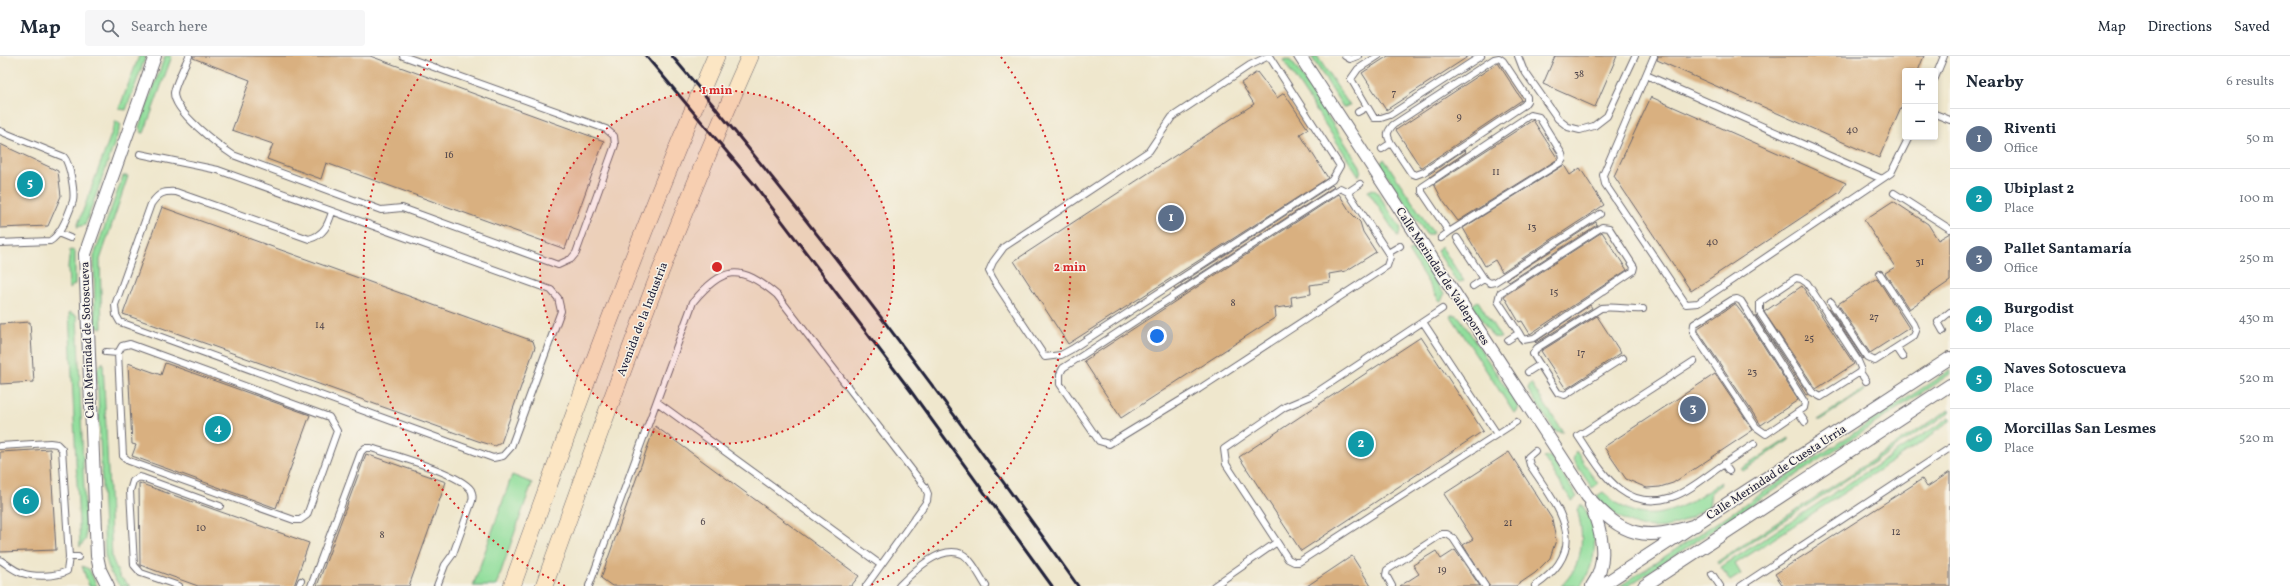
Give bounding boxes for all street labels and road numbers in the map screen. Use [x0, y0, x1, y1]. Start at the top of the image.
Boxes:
street label: Calle Merindad de Valdeporres [1392, 205, 1493, 349]
street label: Avenida de la Industria [614, 260, 672, 379]
street label: Calle Merindad de Sotoscueva [77, 261, 99, 419]
street label: Calle Merindad de Cuesta Urria [1703, 421, 1850, 524]

